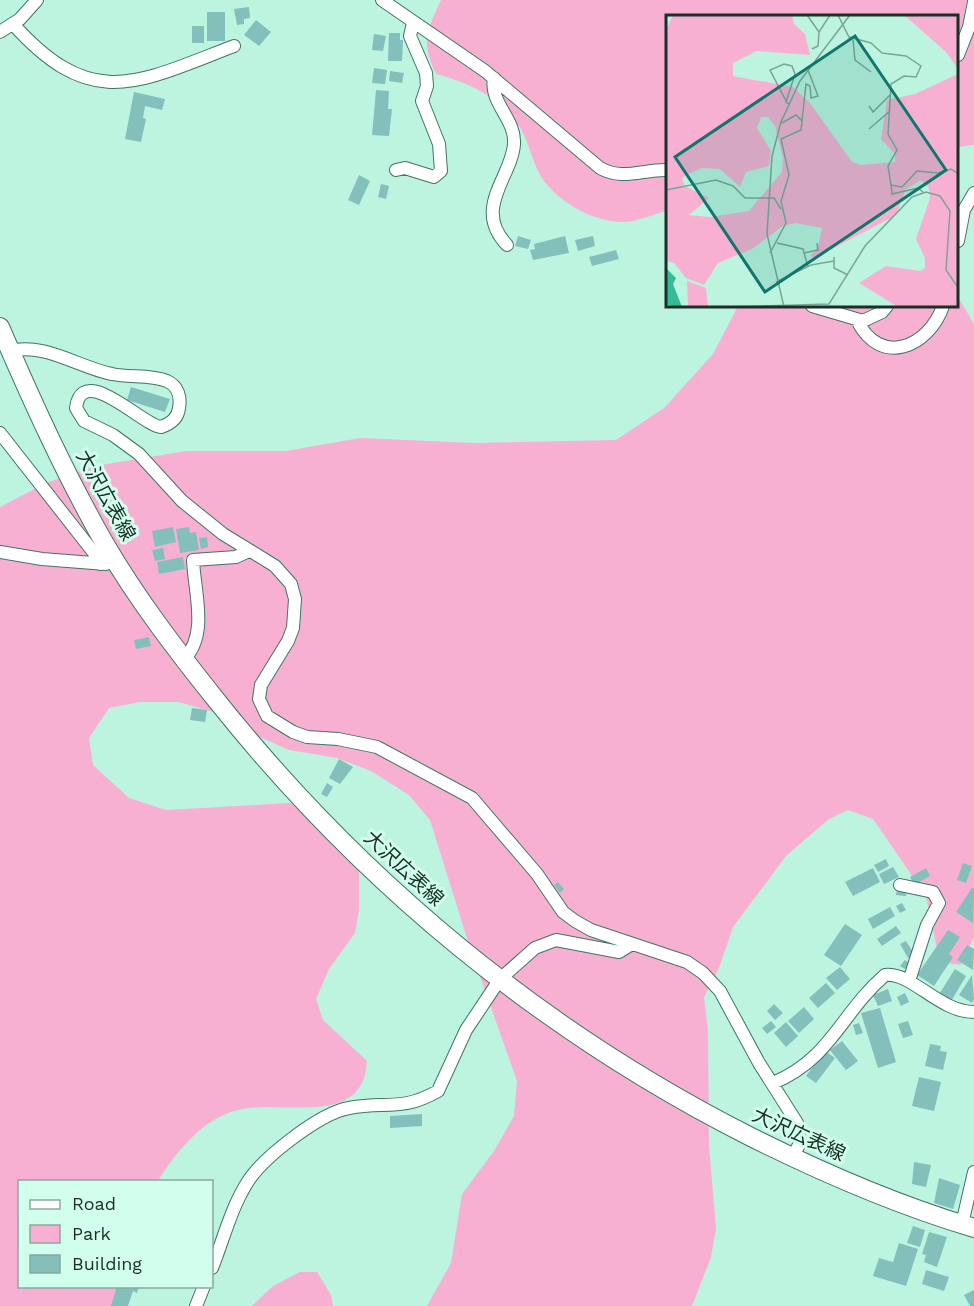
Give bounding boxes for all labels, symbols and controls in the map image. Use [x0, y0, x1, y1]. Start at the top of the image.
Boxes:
inset map [666, 15, 959, 308]
street label: 大沢広表線 [71, 445, 141, 545]
street label: 大沢広表線 [359, 825, 449, 911]
street label: 大沢広表線 [749, 1102, 849, 1166]
legend [18, 1180, 213, 1288]
text: Road [72, 1193, 116, 1214]
text: Park [72, 1223, 111, 1244]
text: Building [72, 1253, 142, 1274]

